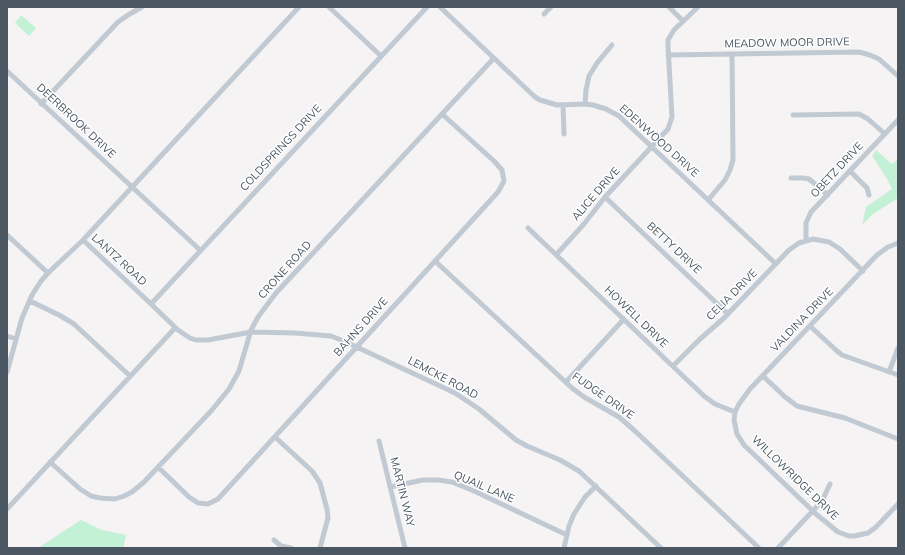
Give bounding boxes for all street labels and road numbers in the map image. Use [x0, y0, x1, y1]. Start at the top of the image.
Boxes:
street label: MEADOW MOOR DRIVE [724, 35, 850, 51]
street label: DEERBROOK DRIVE [34, 81, 118, 161]
street label: COLDSPRINGS DRIVE [238, 102, 324, 194]
street label: EDENWOOD DRIVE [617, 102, 701, 180]
street label: OBETZ DRIVE [808, 139, 866, 201]
street label: ALICE DRIVE [569, 165, 623, 223]
street label: BETTY DRIVE [644, 219, 704, 277]
street label: LANTZ ROAD [89, 231, 149, 289]
street label: CRONE ROAD [256, 238, 314, 302]
street label: CELIA DRIVE [704, 267, 760, 323]
street label: HOWELL DRIVE [602, 283, 670, 351]
street label: VALDINA DRIVE [768, 285, 836, 355]
street label: BAHNS DRIVE [331, 295, 391, 359]
street label: LEMCKE ROAD [405, 354, 481, 402]
street label: FUDGE DRIVE [569, 370, 637, 422]
street label: WILLOWRIDGE DRIVE [749, 433, 841, 523]
street label: MARTIN WAY [387, 456, 417, 528]
street label: QUAIL LANE [452, 468, 516, 506]

